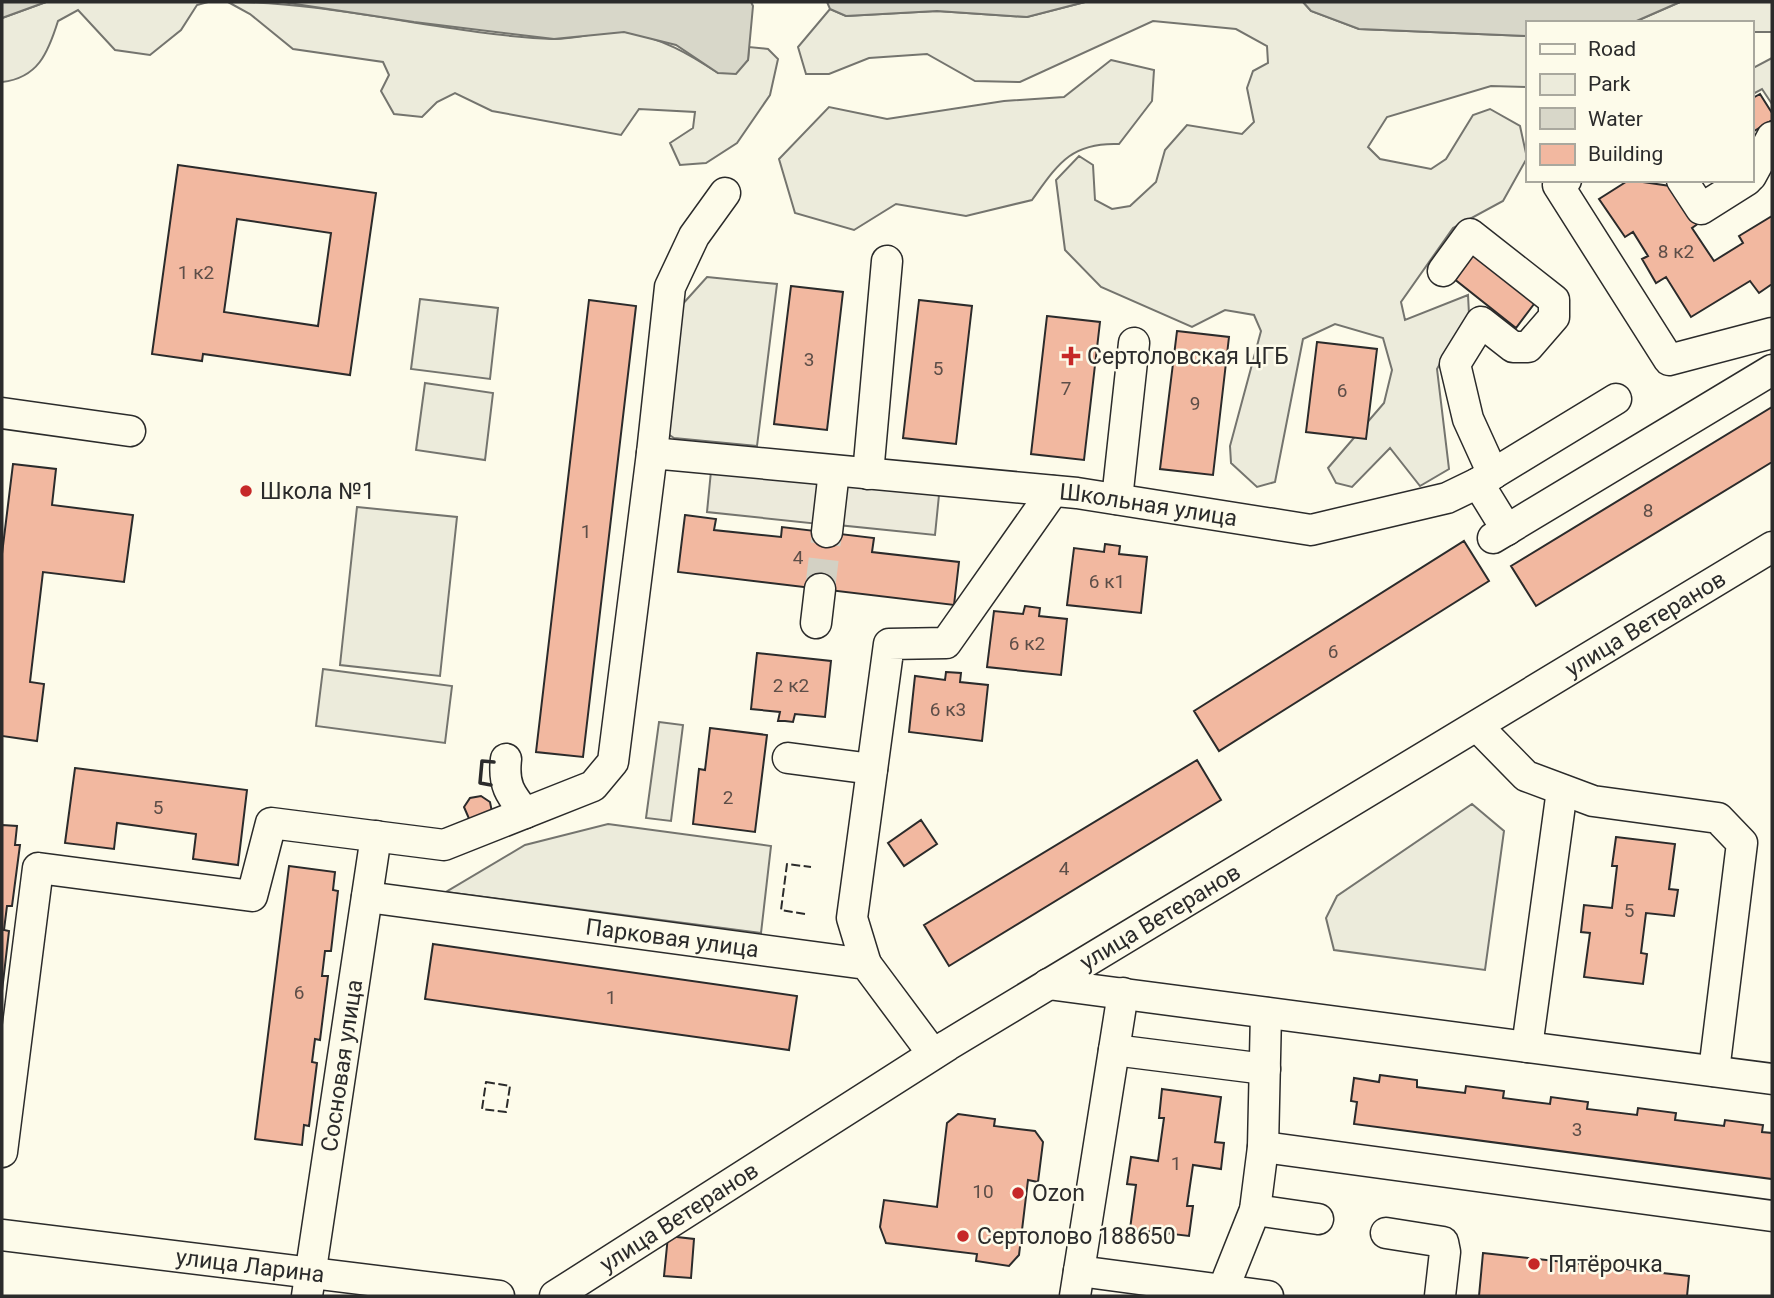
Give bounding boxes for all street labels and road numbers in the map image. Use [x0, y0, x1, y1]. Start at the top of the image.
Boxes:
street label: Школьная улица [1058, 478, 1239, 532]
street label: улица Ветеранов [1560, 565, 1730, 682]
street label: улица Ветеранов [1075, 858, 1245, 976]
street label: Парковая улица [584, 913, 760, 963]
street label: Сосновая улица [315, 978, 368, 1153]
street label: улица Ветеранов [595, 1156, 763, 1277]
street label: улица Ларина [174, 1243, 326, 1288]

